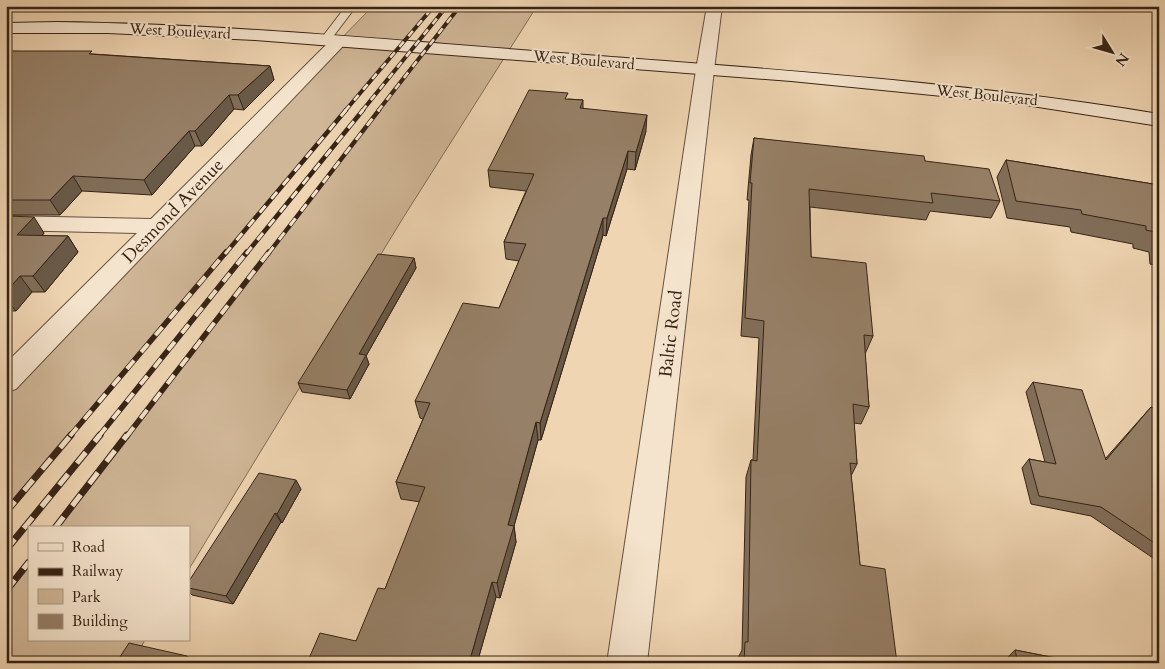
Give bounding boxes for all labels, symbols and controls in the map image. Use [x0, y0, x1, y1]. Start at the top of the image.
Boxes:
street label: West Boulevard [128, 18, 231, 44]
north arrow [1088, 28, 1138, 78]
street label: West Boulevard [531, 46, 636, 74]
text: N [1111, 49, 1133, 70]
street label: West Boulevard [934, 80, 1039, 110]
street label: Desmond Avenue [116, 153, 230, 269]
street label: Baltic Road [653, 288, 689, 379]
legend [28, 526, 190, 642]
text: Road [72, 537, 105, 557]
text: Railway [72, 561, 123, 581]
text: Park [72, 587, 101, 607]
text: Building [72, 611, 128, 631]

